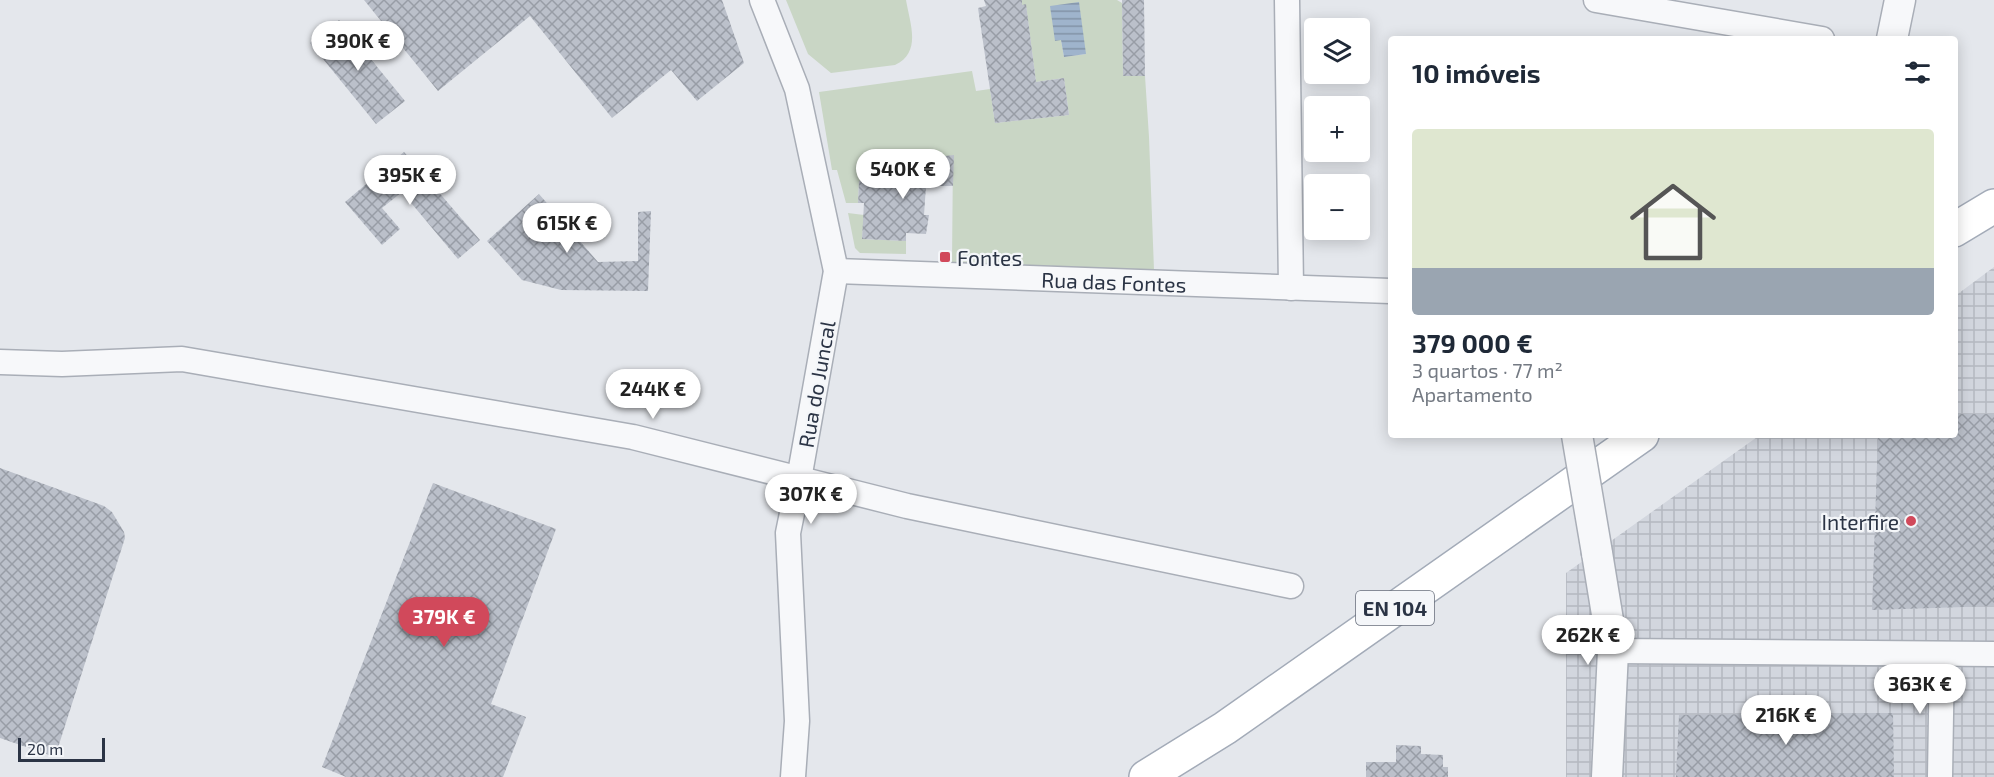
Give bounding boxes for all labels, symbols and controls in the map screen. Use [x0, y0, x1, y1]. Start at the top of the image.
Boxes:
map controls [1304, 18, 1370, 240]
button: layers [1304, 18, 1370, 84]
pin: 390K € [309, 21, 407, 72]
text: 390K € [325, 28, 391, 52]
icon: filters [1901, 56, 1934, 89]
text: 10 imóveis [1412, 57, 1541, 88]
button: + [1304, 96, 1370, 162]
pin: 540K € [854, 149, 952, 200]
pin: 395K € [361, 155, 459, 206]
text: 540K € [870, 156, 936, 180]
text: 395K € [378, 162, 442, 186]
icon: home [1619, 168, 1727, 276]
button: − [1304, 174, 1370, 240]
pin: 615K € [518, 203, 616, 254]
text: 615K € [536, 210, 598, 234]
place label: Fontes [957, 245, 1022, 270]
marker: Fontes [938, 250, 952, 264]
street label: Rua das Fontes [1041, 266, 1187, 296]
street label: Rua do Juncal [793, 318, 840, 450]
text: 379 000 € [1412, 327, 1533, 358]
text: 3 quartos · 77 m² [1412, 358, 1563, 382]
pin: 244K € [604, 369, 702, 420]
text: 244K € [620, 376, 686, 400]
text: Apartamento [1412, 382, 1533, 406]
pin: 307K € [762, 474, 860, 525]
text: 307K € [779, 481, 843, 505]
place label: Interfire [1821, 509, 1899, 534]
marker: Interfire [1904, 514, 1918, 528]
road number: EN 104 [1356, 591, 1434, 625]
pin: 379K € [395, 597, 493, 648]
text: 379K € [412, 604, 476, 628]
pin: 262K € [1539, 615, 1637, 666]
text: 262K € [1556, 622, 1620, 646]
pin: 363K € [1871, 664, 1969, 715]
text: 363K € [1888, 671, 1952, 695]
pin: 216K € [1737, 695, 1835, 746]
text: 216K € [1755, 702, 1817, 726]
scale bar [18, 735, 105, 762]
text: 20 m [27, 739, 63, 758]

